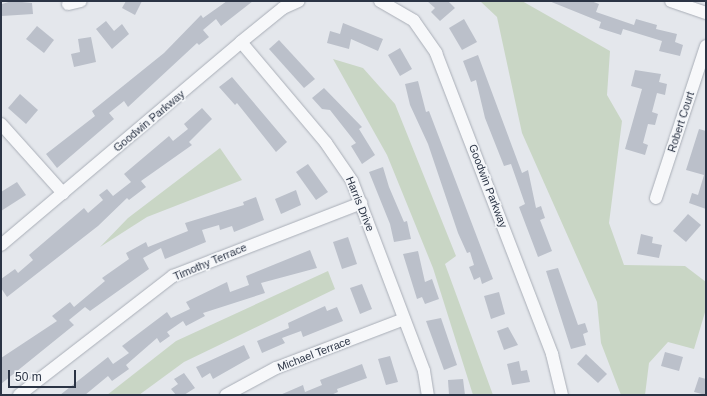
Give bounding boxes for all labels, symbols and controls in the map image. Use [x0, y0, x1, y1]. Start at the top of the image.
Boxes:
street label: Goodwin Parkway [111, 87, 187, 155]
street label: Robert Court [665, 90, 697, 154]
street label: Goodwin Parkway [466, 142, 510, 230]
street label: Harris Drive [343, 175, 377, 233]
street label: Timothy Terrace [171, 241, 249, 283]
street label: Michael Terrace [275, 334, 353, 374]
scale bar [10, 362, 78, 388]
text: 50 m [15, 370, 42, 384]

